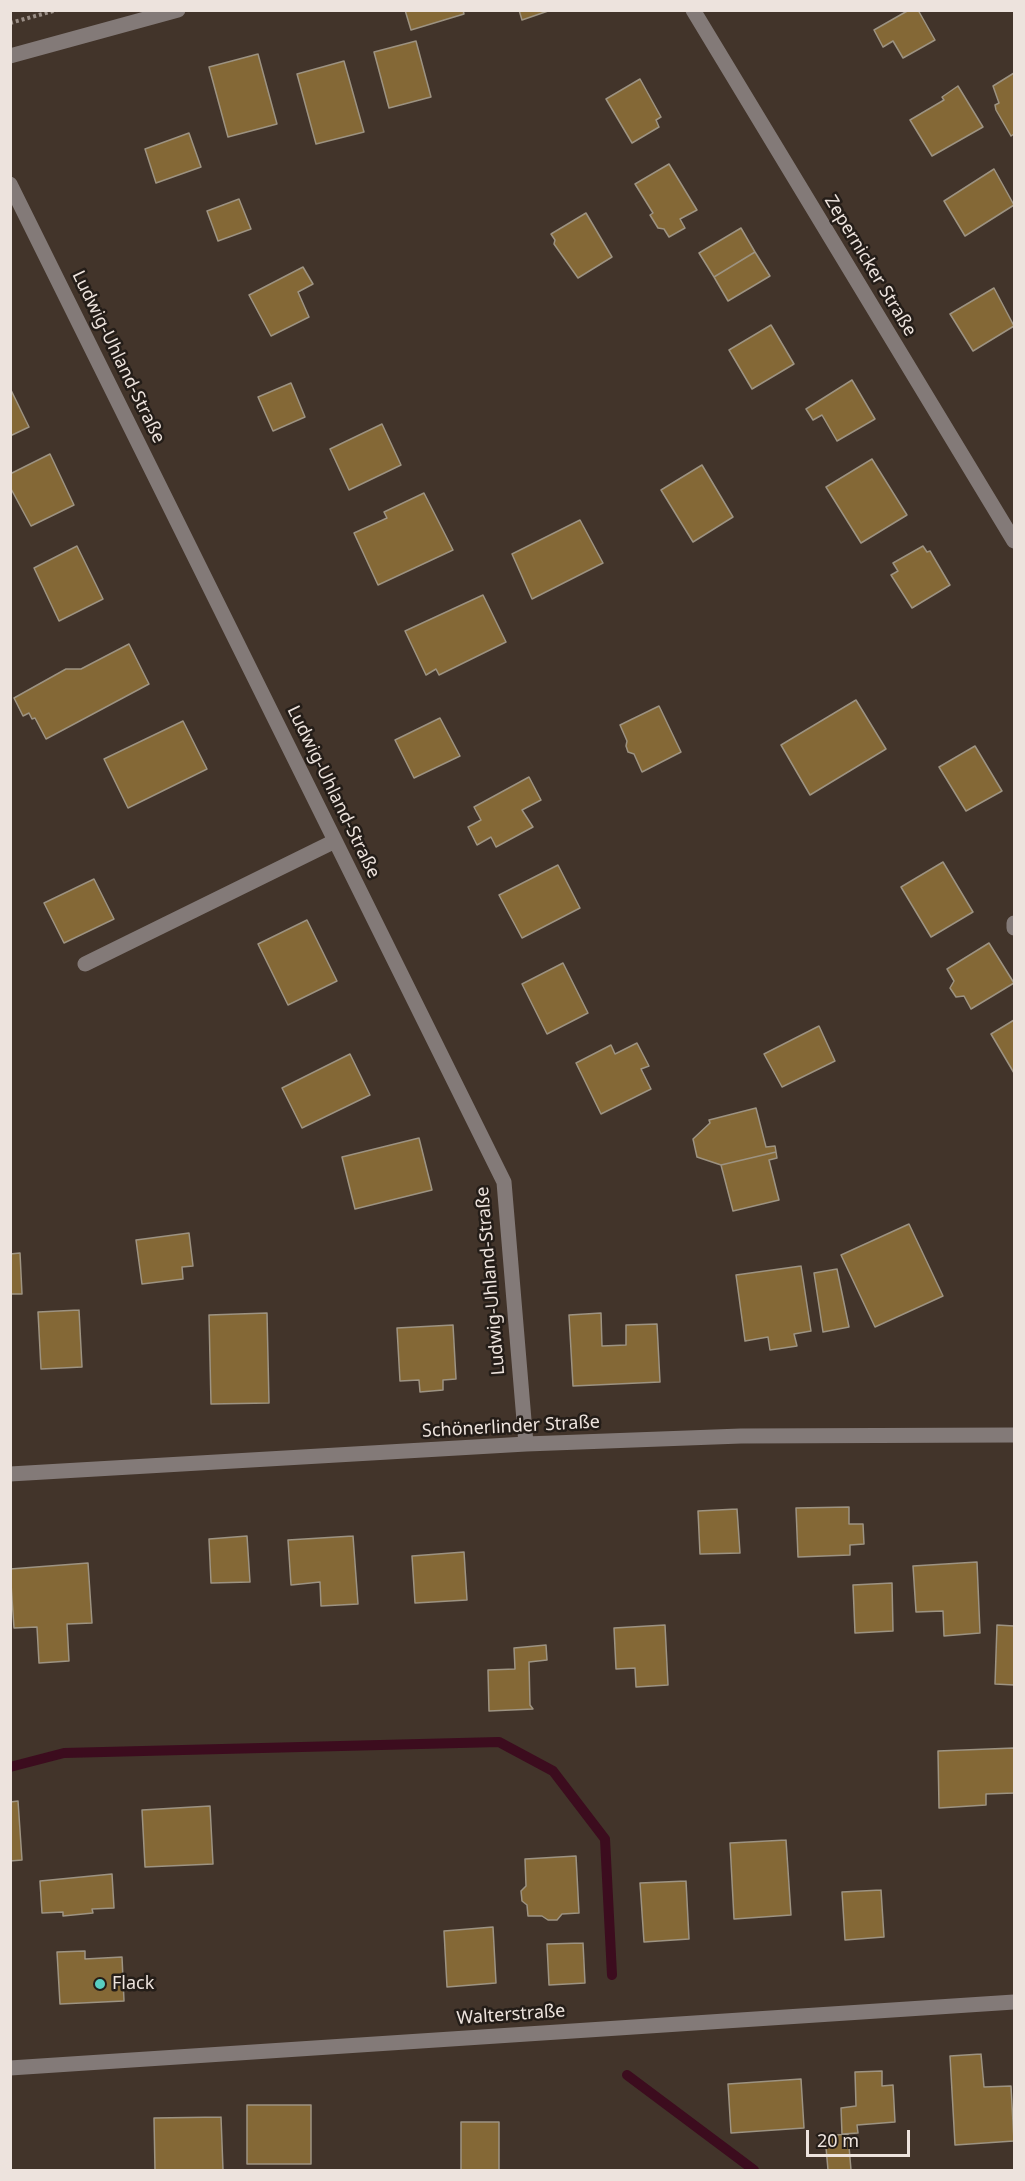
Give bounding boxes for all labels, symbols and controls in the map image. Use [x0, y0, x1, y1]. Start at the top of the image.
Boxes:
street label: Zepernicker Straße [819, 192, 921, 340]
street label: Ludwig-Uhland-Straße [67, 267, 169, 447]
street label: Ludwig-Uhland-Straße [282, 702, 384, 882]
street label: Ludwig-Uhland-Straße [472, 1186, 510, 1376]
street label: Schönerlinder Straße [422, 1412, 600, 1442]
place label: Flack [112, 1973, 154, 1995]
marker: Flack [93, 1977, 107, 1991]
street label: Walterstraße [456, 2000, 566, 2030]
scale bar [809, 2118, 912, 2156]
text: 20 m [817, 2128, 859, 2152]

